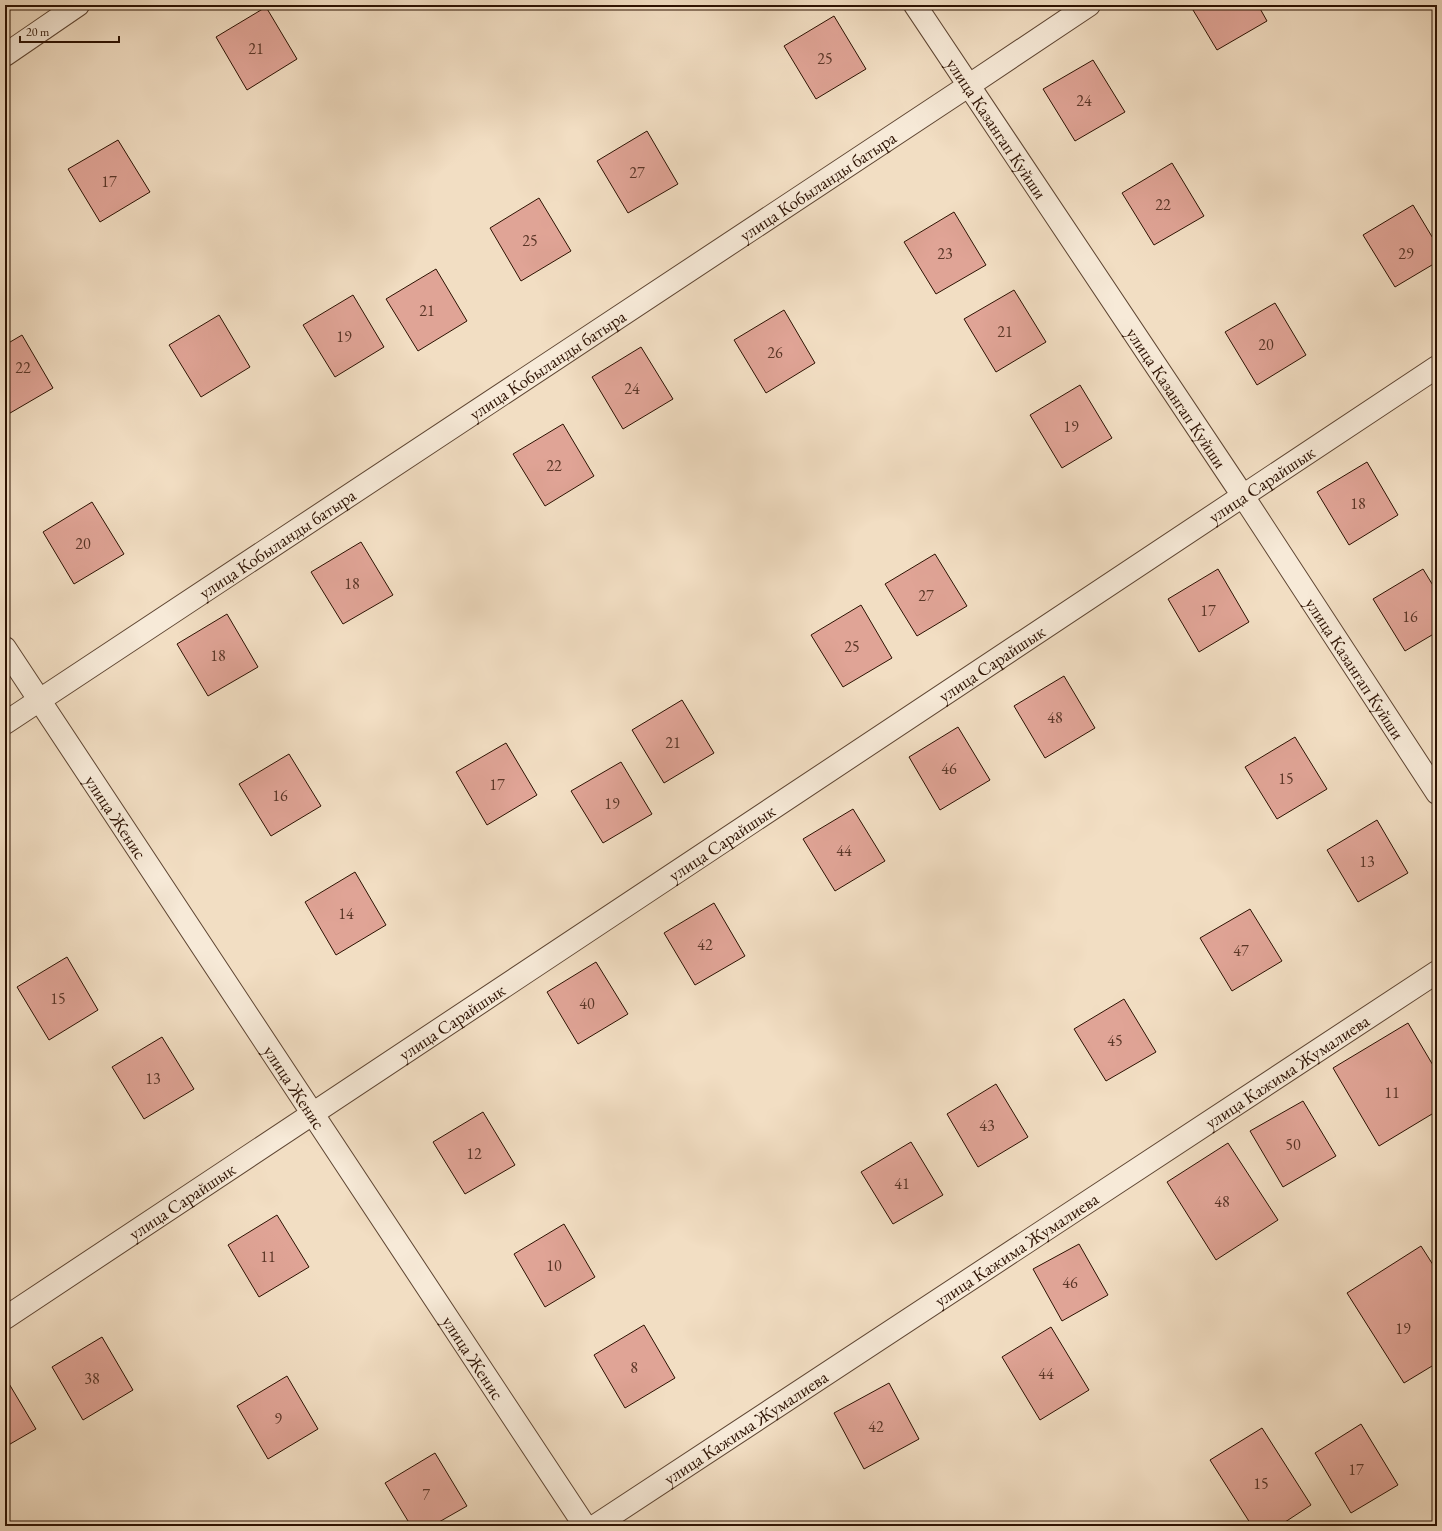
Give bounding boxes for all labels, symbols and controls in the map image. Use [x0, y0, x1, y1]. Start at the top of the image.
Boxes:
scale bar [20, 18, 119, 44]
text: 20 m [26, 24, 50, 40]
house number: 21 [248, 38, 264, 59]
house number: 25 [817, 48, 833, 69]
street label: улица Казангап Куйши [942, 53, 1053, 203]
house number: 24 [1076, 90, 1092, 111]
street label: улица Кобыланды батыра [734, 125, 901, 246]
house number: 27 [629, 162, 645, 183]
house number: 17 [101, 171, 117, 192]
house number: 22 [1155, 194, 1171, 215]
house number: 25 [522, 230, 538, 251]
house number: 23 [937, 243, 953, 264]
house number: 29 [1398, 243, 1414, 264]
house number: 21 [419, 300, 435, 321]
street label: улица Кобыланды батыра [464, 304, 631, 425]
house number: 21 [997, 321, 1013, 342]
street label: улица Казангап Куйши [1122, 323, 1233, 473]
house number: 19 [336, 326, 352, 347]
house number: 20 [1258, 334, 1274, 355]
house number: 26 [767, 342, 783, 363]
house number: 22 [15, 357, 31, 378]
house number: 24 [624, 378, 640, 399]
house number: 19 [1063, 416, 1079, 437]
street label: улица Сарайшык [1203, 440, 1319, 527]
house number: 22 [546, 455, 562, 476]
street label: улица Кобыланды батыра [194, 482, 361, 603]
house number: 18 [1350, 493, 1366, 514]
house number: 20 [75, 533, 91, 554]
house number: 18 [344, 573, 360, 594]
house number: 27 [918, 585, 934, 606]
street label: улица Казангап Куйши [1301, 593, 1410, 744]
house number: 17 [1200, 600, 1216, 621]
house number: 16 [1402, 606, 1418, 627]
street label: улица Сарайшык [934, 619, 1049, 707]
house number: 25 [844, 636, 860, 657]
house number: 18 [210, 645, 226, 666]
house number: 48 [1047, 707, 1063, 728]
house number: 21 [665, 732, 681, 753]
house number: 46 [941, 758, 957, 779]
house number: 15 [1278, 768, 1294, 789]
street label: улица Женис [80, 770, 152, 863]
house number: 17 [489, 774, 505, 795]
house number: 16 [272, 785, 288, 806]
house number: 19 [604, 793, 620, 814]
street label: улица Сарайшык [664, 798, 780, 886]
house number: 44 [836, 840, 852, 861]
house number: 13 [1359, 851, 1375, 872]
house number: 14 [338, 903, 354, 924]
house number: 42 [697, 934, 713, 955]
house number: 47 [1233, 940, 1249, 961]
street label: улица Сарайшык [394, 978, 510, 1065]
house number: 15 [50, 988, 66, 1009]
house number: 40 [579, 993, 595, 1014]
street label: улица Кажима Жумалиева [1200, 1008, 1374, 1133]
house number: 45 [1107, 1030, 1123, 1051]
street label: улица Женис [259, 1040, 331, 1133]
house number: 13 [145, 1068, 161, 1089]
house number: 11 [1384, 1082, 1400, 1103]
house number: 43 [979, 1115, 995, 1136]
house number: 50 [1285, 1134, 1301, 1155]
house number: 12 [466, 1143, 482, 1164]
street label: улица Сарайшык [124, 1157, 240, 1244]
house number: 41 [894, 1173, 910, 1194]
street label: улица Кажима Жумалиева [929, 1186, 1103, 1311]
house number: 48 [1214, 1191, 1230, 1212]
house number: 11 [260, 1246, 276, 1267]
house number: 10 [546, 1255, 562, 1276]
house number: 46 [1062, 1272, 1078, 1293]
street label: улица Женис [437, 1311, 510, 1404]
house number: 19 [1395, 1318, 1411, 1339]
house number: 8 [630, 1357, 638, 1378]
house number: 44 [1038, 1363, 1054, 1384]
street label: улица Кажима Жумалиева [659, 1364, 833, 1489]
house number: 38 [84, 1368, 100, 1389]
house number: 9 [274, 1408, 282, 1429]
house number: 42 [868, 1416, 884, 1437]
house number: 17 [1348, 1459, 1364, 1480]
house number: 15 [1253, 1473, 1269, 1494]
house number: 7 [422, 1484, 430, 1505]

